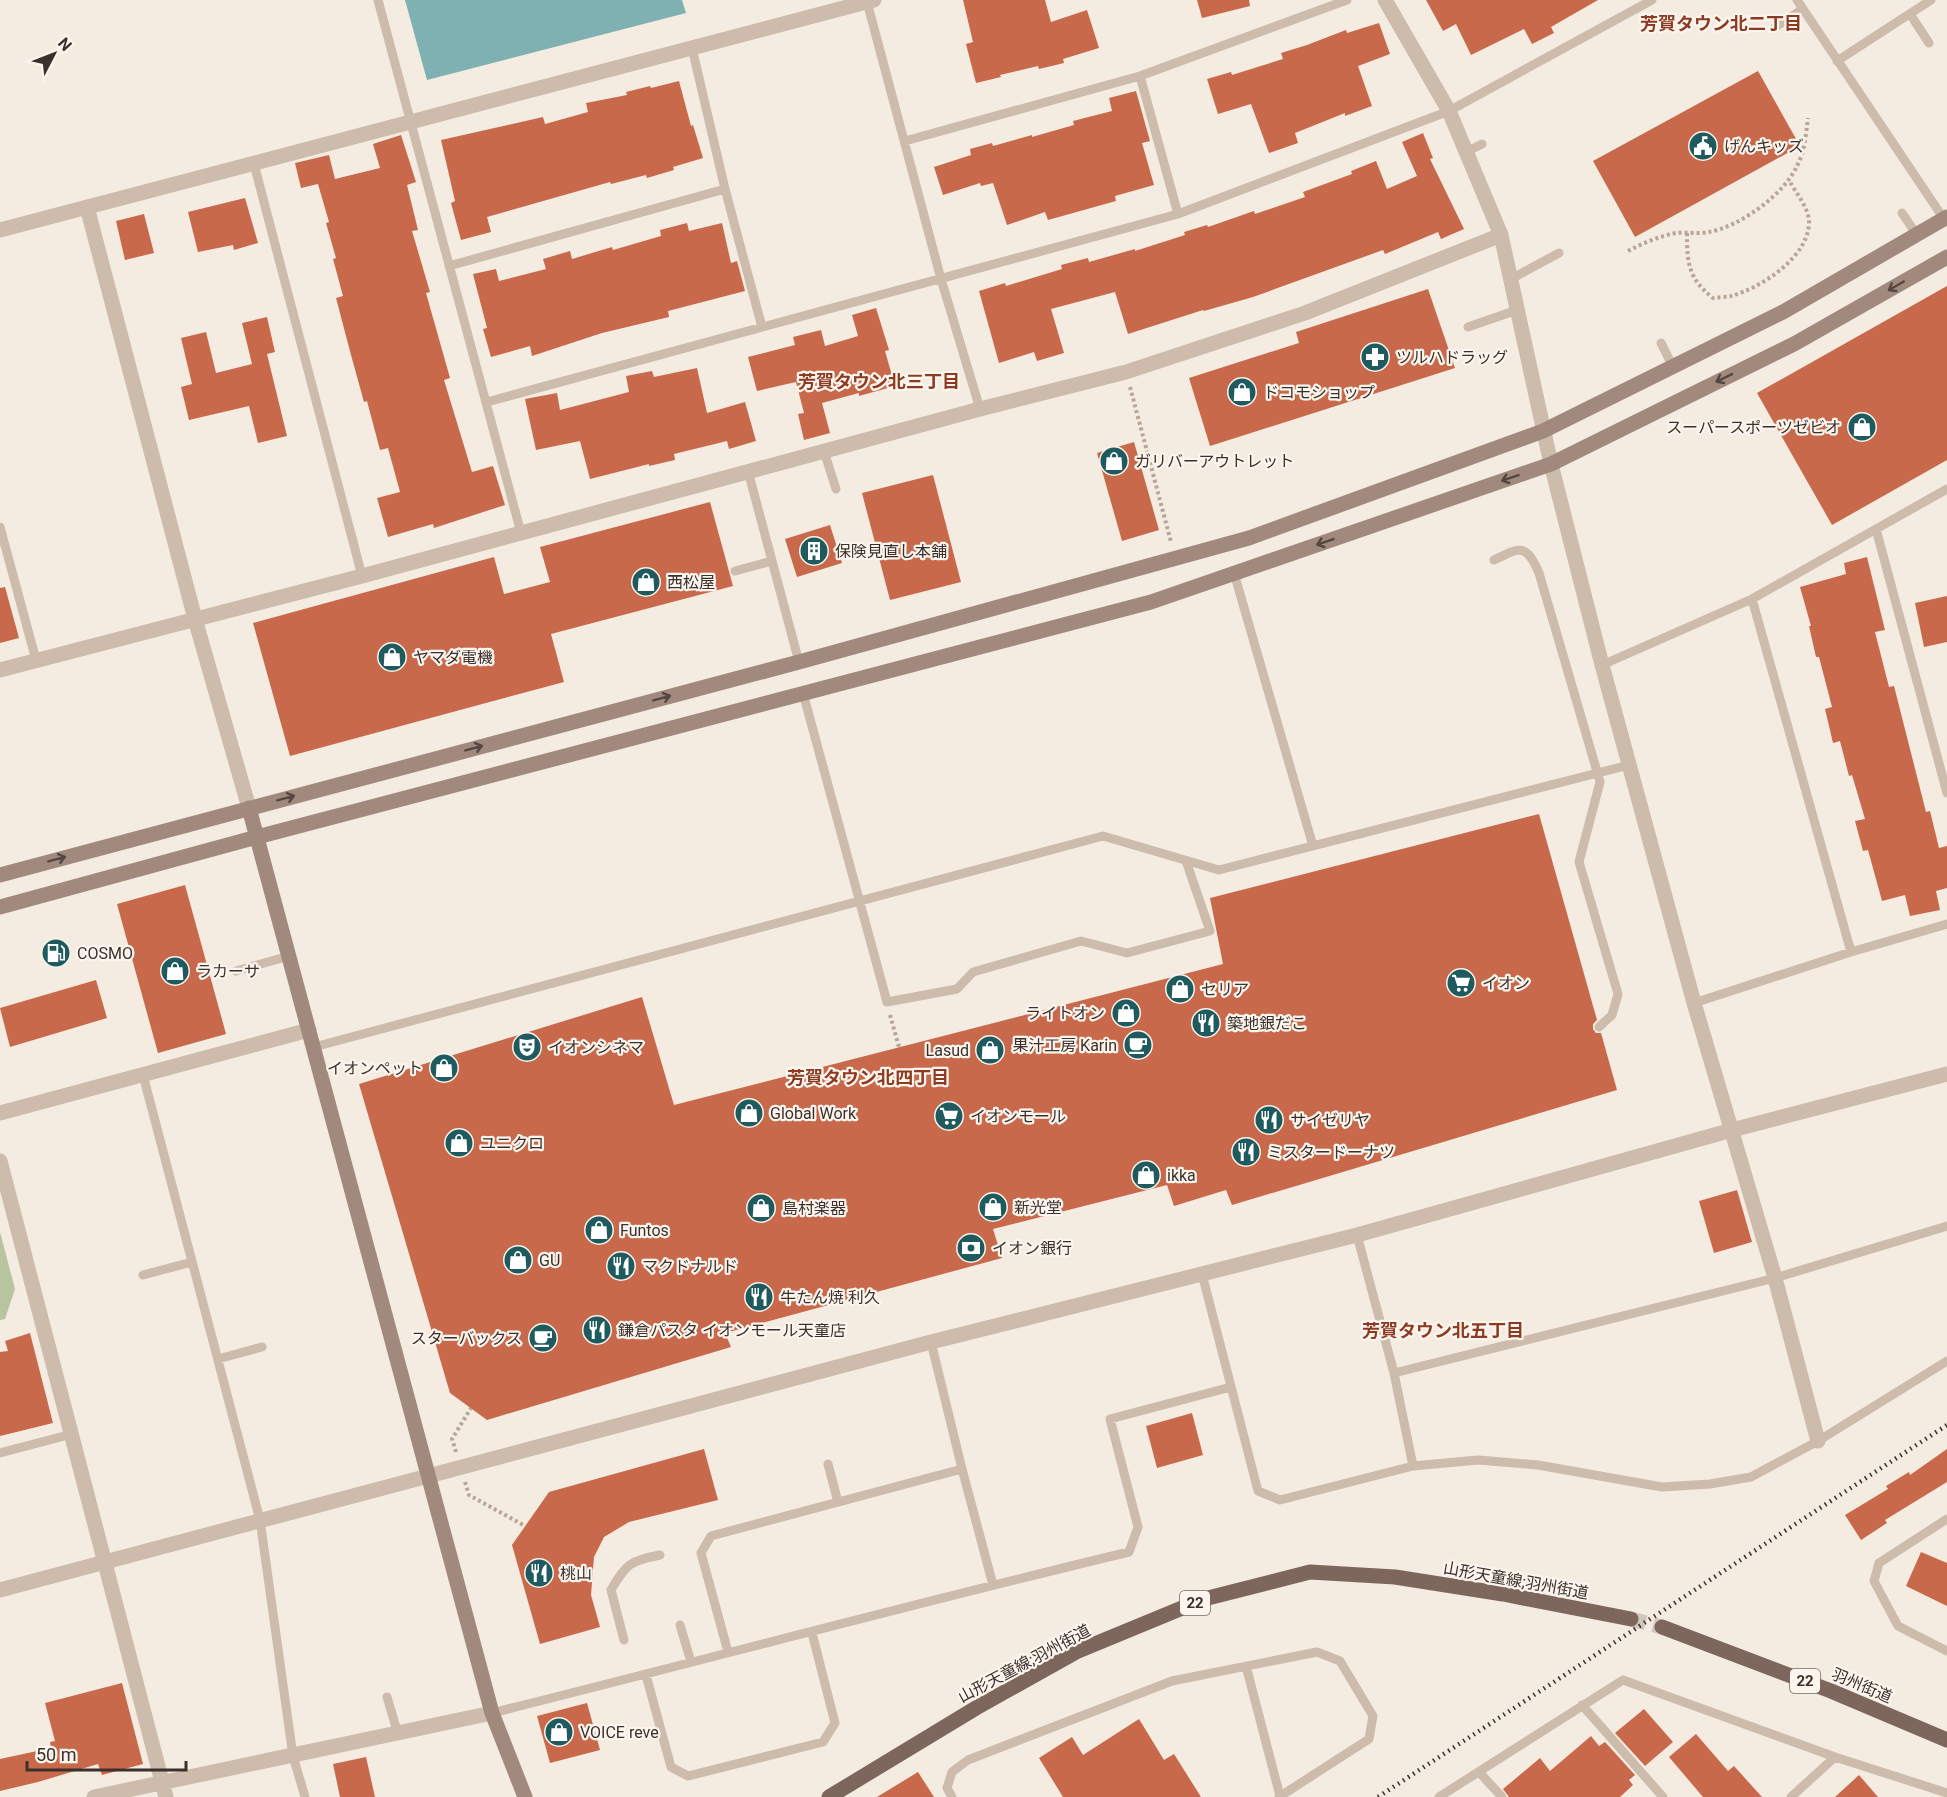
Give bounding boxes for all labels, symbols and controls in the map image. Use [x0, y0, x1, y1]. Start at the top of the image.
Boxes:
district label: 芳賀タウン北二丁目 [1640, 13, 1802, 34]
north arrow [24, 24, 84, 84]
text: N [54, 34, 76, 55]
public building icon: げんキッズ [1687, 130, 1719, 162]
place label: げんキッズ [1724, 137, 1804, 156]
one-way arrow [1888, 280, 1905, 292]
pharmacy icon: ツルハドラッグ [1359, 341, 1391, 373]
place label: ツルハドラッグ [1396, 348, 1508, 367]
district label: 芳賀タウン北三丁目 [798, 371, 960, 392]
one-way arrow [1716, 373, 1734, 385]
shop icon: ドコモショップ [1226, 376, 1258, 408]
place label: ドコモショップ [1263, 383, 1375, 402]
shop icon: スーパースポーツゼビオ [1846, 411, 1878, 443]
place label: スーパースポーツゼビオ [1666, 418, 1841, 437]
shop icon: ガリバーアウトレット [1098, 445, 1130, 477]
place label: ガリバーアウトレット [1135, 452, 1294, 471]
one-way arrow [1501, 473, 1519, 484]
building icon: 保険見直し本舗 [798, 535, 830, 567]
one-way arrow [1316, 537, 1335, 548]
place label: 保険見直し本舗 [835, 542, 947, 561]
shop icon: 西松屋 [630, 566, 662, 598]
place label: 西松屋 [667, 573, 715, 592]
shop icon: ヤマダ電機 [376, 641, 408, 673]
place label: ヤマダ電機 [413, 648, 493, 667]
one-way arrow [653, 692, 672, 704]
one-way arrow [464, 742, 483, 754]
one-way arrow [276, 792, 295, 804]
one-way arrow [47, 853, 66, 865]
fuel station icon: COSMO [40, 937, 72, 969]
place label: COSMO [77, 944, 133, 963]
shop icon: ラカーサ [159, 955, 191, 987]
place label: ラカーサ [196, 962, 260, 981]
supermarket icon: イオン [1445, 967, 1477, 999]
shop icon: セリア [1164, 973, 1196, 1005]
place label: イオン [1482, 974, 1530, 993]
place label: セリア [1201, 980, 1249, 999]
shop icon: ライトオン [1110, 997, 1142, 1029]
place label: ライトオン [1025, 1004, 1105, 1023]
restaurant icon: 築地銀だこ [1190, 1007, 1222, 1039]
place label: 築地銀だこ [1227, 1014, 1307, 1033]
cafe icon: 果汁工房 Karin [1122, 1029, 1154, 1061]
theatre icon: イオンシネマ [511, 1031, 543, 1063]
shop icon: Lasud [974, 1034, 1006, 1066]
place label: 果汁工房 Karin [1012, 1036, 1117, 1055]
place label: イオンシネマ [548, 1038, 644, 1057]
place label: Lasud [926, 1041, 969, 1060]
shop icon: イオンペット [428, 1052, 460, 1084]
place label: イオンペット [327, 1059, 423, 1078]
district label: 芳賀タウン北四丁目 [787, 1067, 949, 1088]
shop icon: Global Work [733, 1097, 765, 1129]
supermarket icon: イオンモール [933, 1100, 965, 1132]
place label: Global Work [770, 1104, 857, 1123]
restaurant icon: サイゼリヤ [1253, 1104, 1285, 1136]
place label: イオンモール [970, 1107, 1066, 1126]
place label: サイゼリヤ [1290, 1111, 1370, 1130]
shop icon: ユニクロ [443, 1127, 475, 1159]
place label: ユニクロ [480, 1134, 544, 1153]
restaurant icon: ミスタードーナツ [1230, 1136, 1262, 1168]
place label: ミスタードーナツ [1267, 1143, 1395, 1162]
shop icon: ikka [1130, 1159, 1162, 1191]
place label: ikka [1167, 1166, 1196, 1185]
shop icon: 新光堂 [977, 1191, 1009, 1223]
shop icon: 島村楽器 [745, 1192, 777, 1224]
place label: 新光堂 [1014, 1198, 1062, 1217]
place label: 島村楽器 [782, 1199, 846, 1218]
shop icon: Funtos [583, 1214, 615, 1246]
place label: Funtos [620, 1221, 669, 1240]
bank icon: イオン銀行 [955, 1232, 987, 1264]
place label: イオン銀行 [992, 1239, 1072, 1258]
shop icon: GU [502, 1244, 534, 1276]
restaurant icon: マクドナルド [605, 1250, 637, 1282]
place label: GU [539, 1251, 560, 1270]
place label: マクドナルド [642, 1257, 738, 1276]
restaurant icon: 牛たん焼 利久 [743, 1281, 775, 1313]
place label: 牛たん焼 利久 [780, 1288, 880, 1307]
restaurant icon: 鎌倉パスタ イオンモール天童店 [581, 1314, 613, 1346]
district label: 芳賀タウン北五丁目 [1362, 1320, 1524, 1341]
place label: 鎌倉パスタ イオンモール天童店 [618, 1321, 846, 1340]
cafe icon: スターバックス [527, 1322, 559, 1354]
place label: スターバックス [411, 1329, 522, 1348]
restaurant icon: 桃山 [523, 1557, 555, 1589]
street label: 山形天童線;羽州街道 [1442, 1558, 1590, 1603]
place label: 桃山 [560, 1564, 592, 1583]
road number: 22 [1180, 1591, 1210, 1615]
street label: 山形天童線;羽州街道 [955, 1620, 1094, 1706]
street label: 羽州街道 [1829, 1664, 1895, 1707]
road number: 22 [1790, 1669, 1820, 1693]
shop icon: VOICE reve [543, 1716, 575, 1748]
place label: VOICE reve [580, 1723, 659, 1742]
scale bar [27, 1734, 186, 1772]
text: 50 m [36, 1744, 76, 1765]

